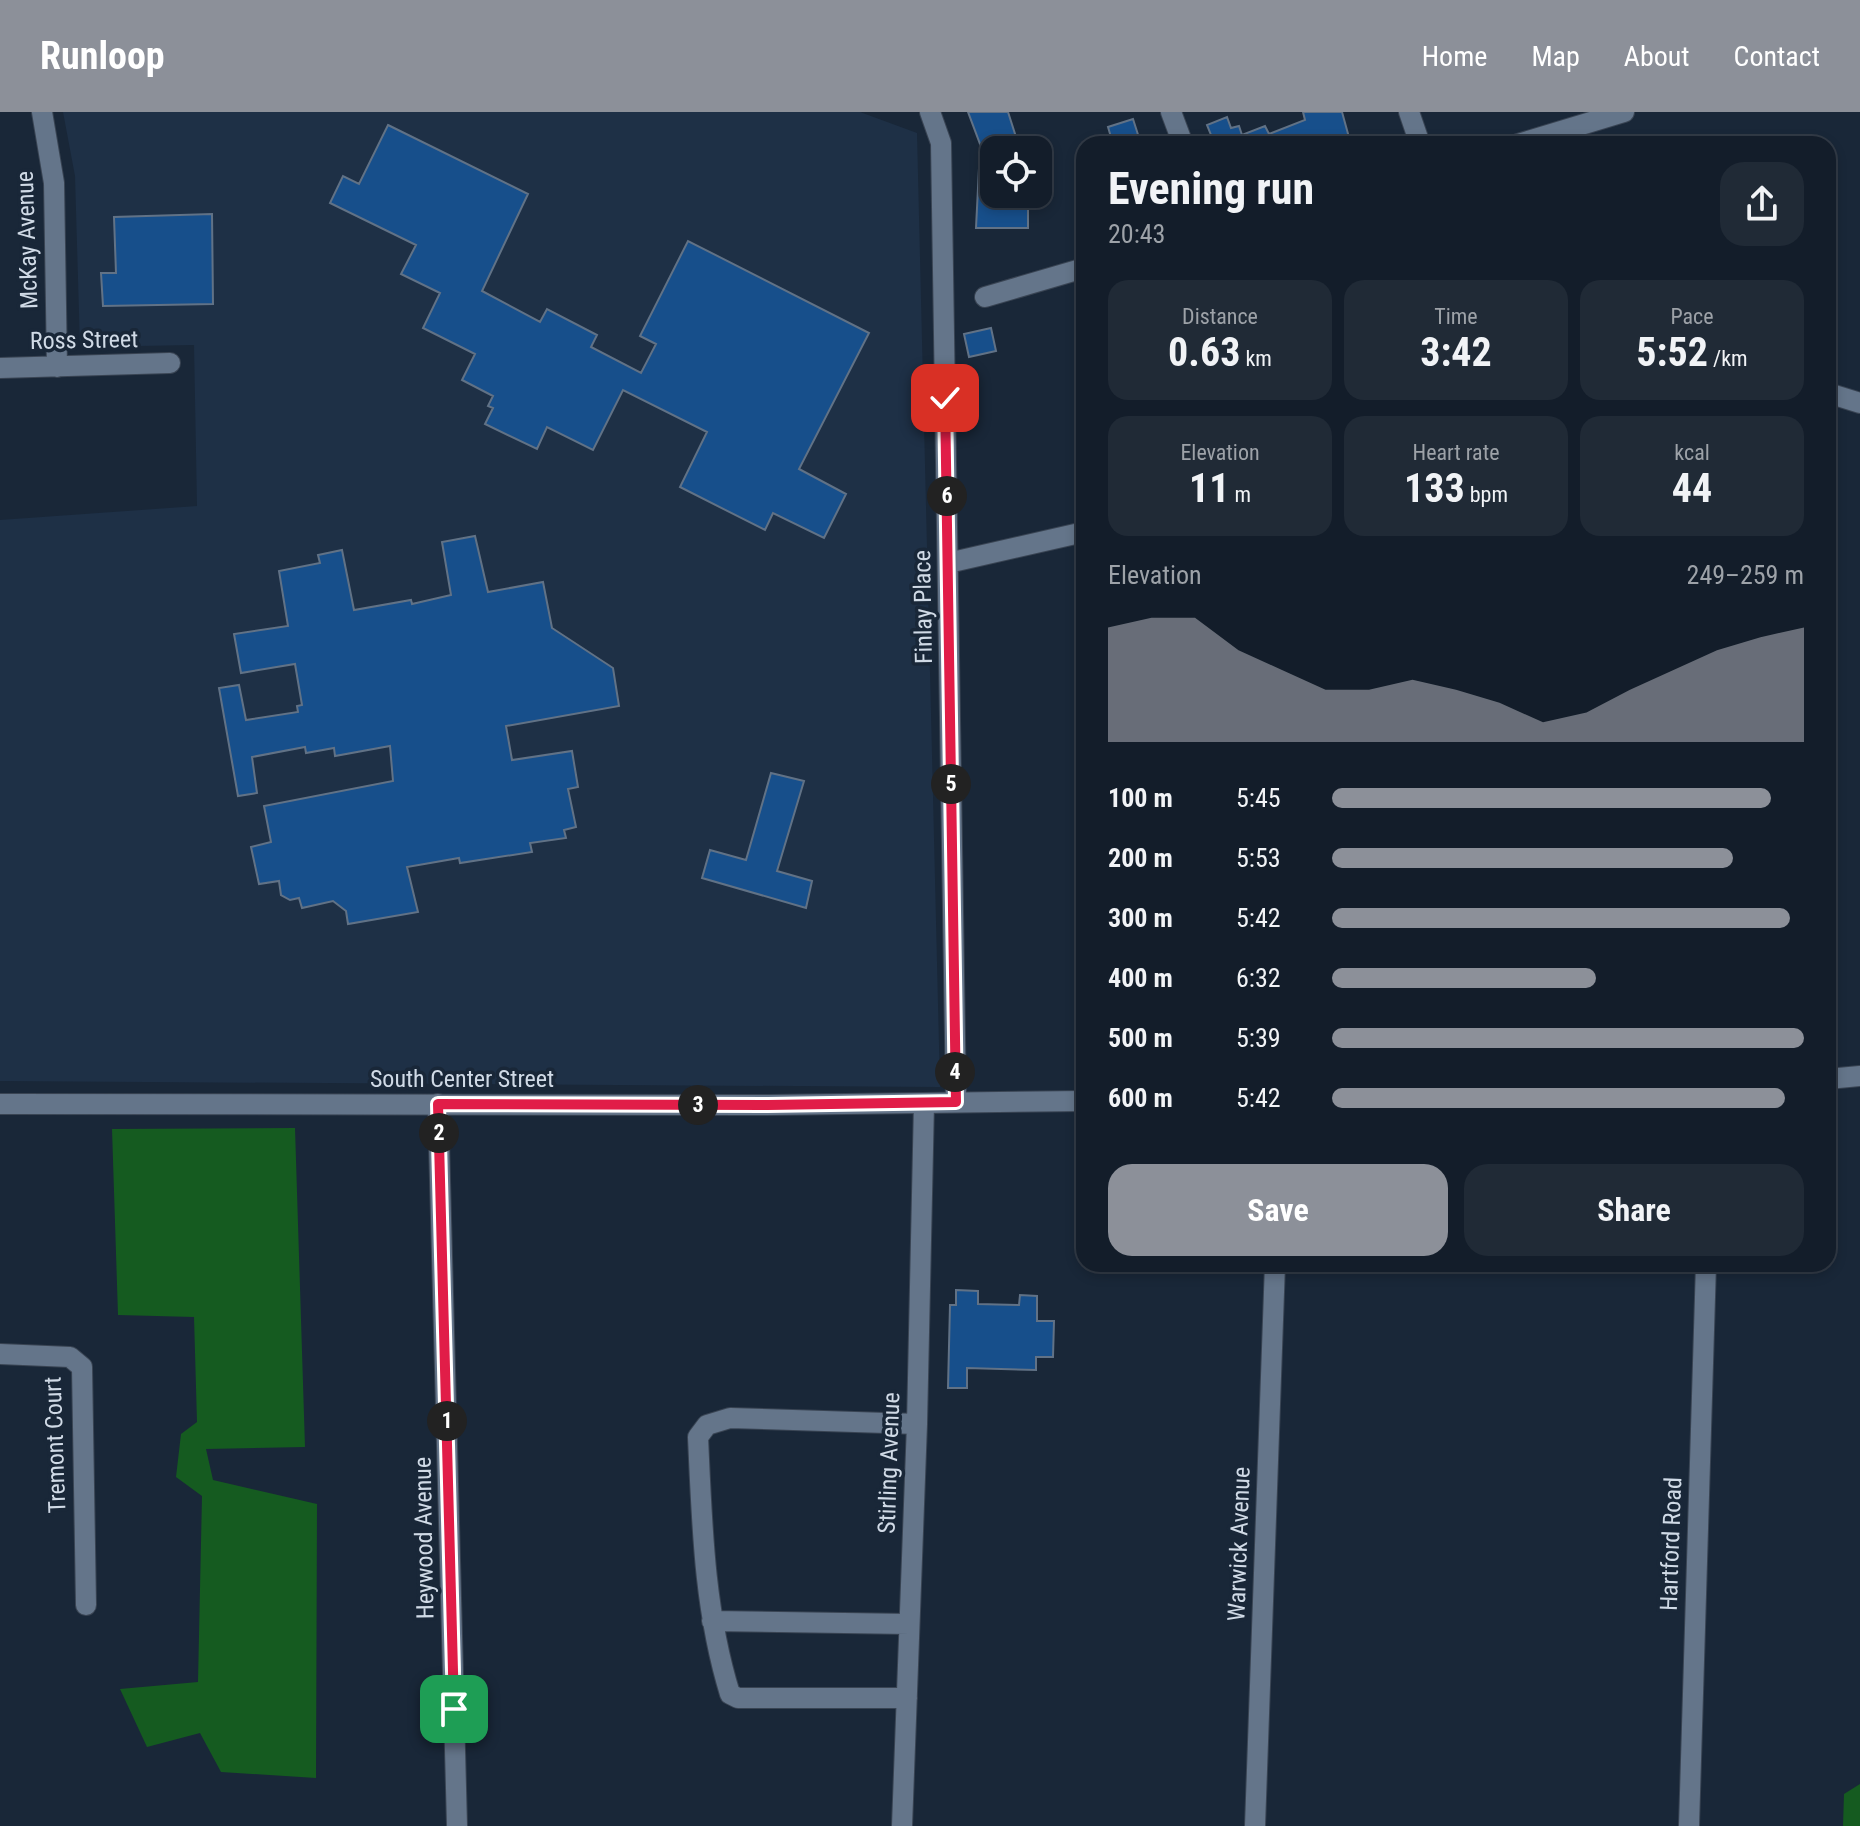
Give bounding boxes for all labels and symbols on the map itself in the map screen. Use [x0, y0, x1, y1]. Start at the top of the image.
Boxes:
street label: McKay Avenue [11, 170, 43, 310]
street label: Ross Street [30, 325, 138, 355]
pin [911, 364, 979, 432]
pin: 6 [927, 476, 967, 516]
street label: Finlay Place [908, 550, 938, 664]
pin: 5 [931, 764, 971, 804]
pin: 4 [935, 1052, 975, 1092]
street label: South Center Street [370, 1065, 554, 1093]
pin: 3 [678, 1085, 718, 1125]
pin: 2 [419, 1113, 459, 1153]
street label: Tremont Court [39, 1376, 71, 1514]
street label: Stirling Avenue [873, 1392, 905, 1534]
pin: 1 [427, 1401, 467, 1441]
street label: Heywood Avenue [409, 1457, 439, 1619]
street label: Warwick Avenue [1222, 1466, 1256, 1622]
street label: Hartford Road [1655, 1477, 1687, 1611]
pin [420, 1675, 488, 1743]

